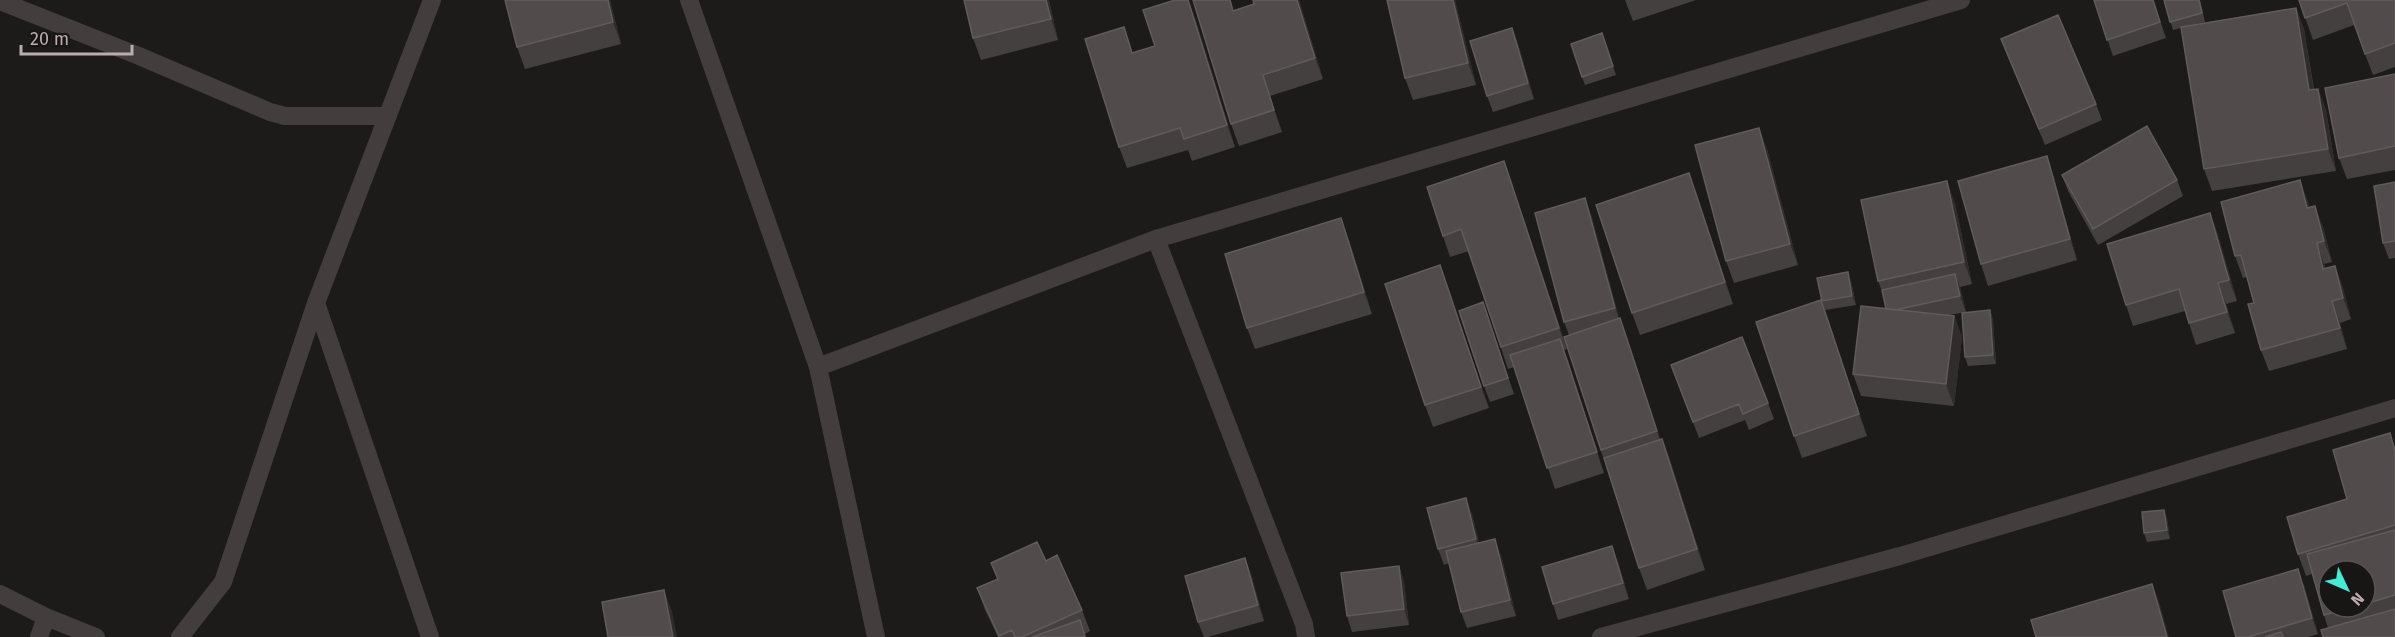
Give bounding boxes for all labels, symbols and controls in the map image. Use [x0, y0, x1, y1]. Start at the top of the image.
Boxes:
scale bar [21, 18, 132, 56]
text: 20 m [30, 28, 69, 50]
north arrow [2317, 559, 2377, 619]
text: N [2347, 589, 2368, 609]

